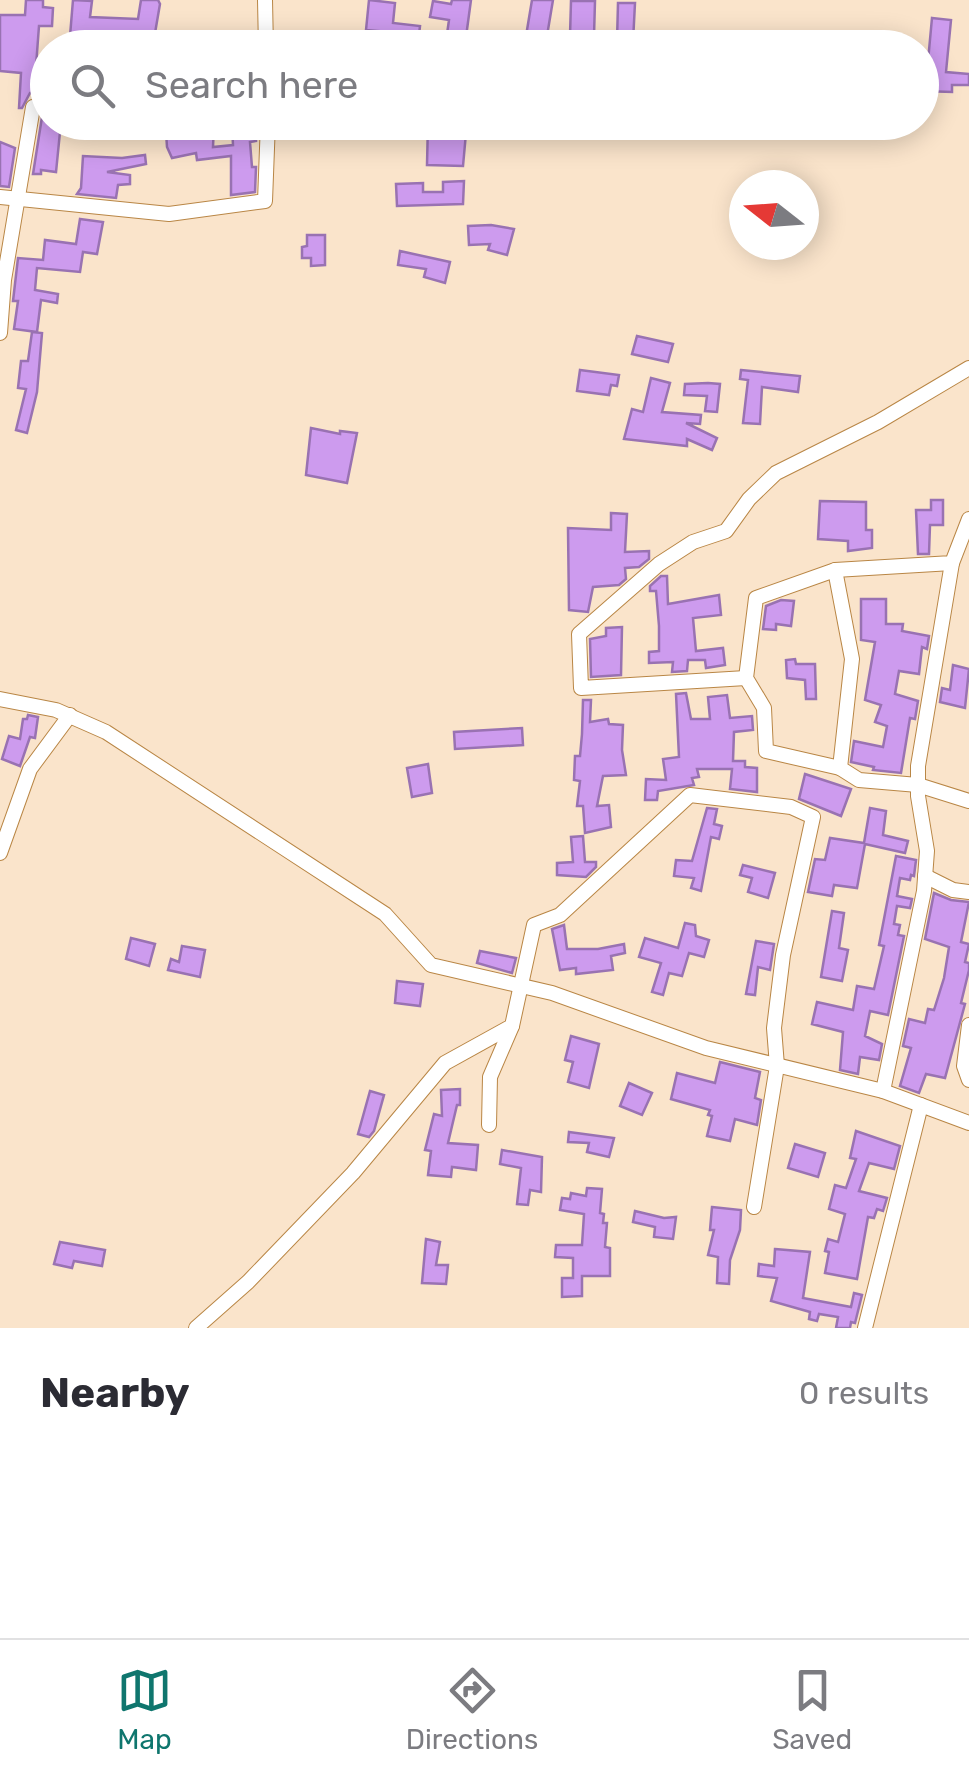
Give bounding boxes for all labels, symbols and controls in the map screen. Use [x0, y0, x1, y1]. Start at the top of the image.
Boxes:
search box [30, 30, 939, 140]
icon: search [65, 58, 120, 113]
text: Search here [145, 62, 358, 108]
north arrow [729, 170, 819, 260]
text: Nearby [40, 1368, 190, 1418]
text: 0 results [799, 1374, 929, 1412]
tab: Map [117, 1663, 172, 1756]
tab: Directions [406, 1663, 538, 1756]
tab: Saved [772, 1663, 852, 1756]

